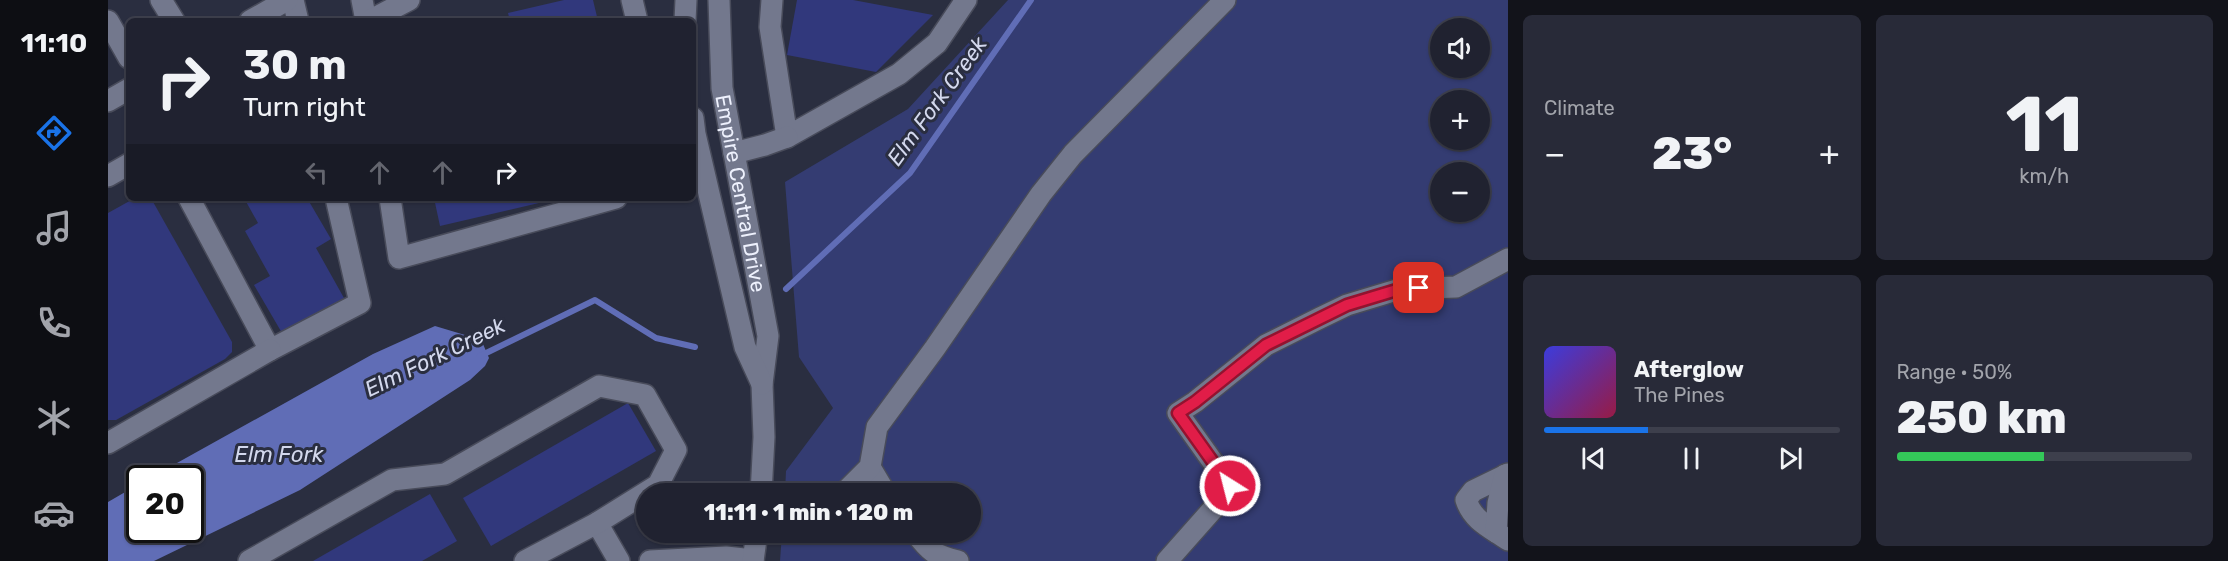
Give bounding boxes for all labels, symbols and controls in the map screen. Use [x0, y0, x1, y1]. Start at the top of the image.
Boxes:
map controls [1430, 18, 1490, 222]
button: sound [1430, 18, 1490, 78]
text: 11:10 [21, 27, 87, 59]
water label: Elm Fork Creek [881, 31, 993, 171]
text: 30 m [243, 40, 347, 90]
icon: right [144, 42, 222, 120]
text: 11 [2005, 78, 2083, 171]
button: + [1430, 90, 1490, 150]
text: Turn right [243, 91, 366, 123]
street label: Empire Central Drive [711, 92, 772, 294]
text: Climate [1544, 96, 1615, 120]
icon: directions [33, 112, 75, 154]
text: 23° [1652, 127, 1732, 180]
text: − [1544, 134, 1565, 173]
text: + [1819, 134, 1839, 173]
icon: left [300, 156, 333, 189]
icon: ahead [363, 156, 396, 189]
icon: ahead [426, 156, 459, 189]
icon: right [489, 156, 522, 189]
button: − [1430, 162, 1490, 222]
text: km/h [2019, 164, 2069, 188]
icon: music [33, 207, 75, 249]
pin [1393, 262, 1444, 313]
icon: arrive [1402, 271, 1435, 304]
icon: phone [33, 302, 75, 344]
water label: Elm Fork Creek [360, 311, 510, 403]
text: Afterglow [1634, 356, 1744, 383]
text: Range · 50% [1897, 360, 2012, 384]
text: The Pines [1634, 383, 1725, 407]
text: 250 km [1897, 391, 2067, 444]
icon: climate [33, 397, 75, 439]
water label: Elm Fork [235, 441, 324, 468]
icon: previous [1577, 442, 1610, 475]
icon: pause [1675, 442, 1708, 475]
icon: next [1774, 442, 1807, 475]
position arrow [1198, 454, 1262, 518]
speed limit sign: 20 [126, 465, 204, 543]
icon: car [33, 492, 75, 534]
text: 11:11 · 1 min · 120 m [704, 499, 913, 526]

